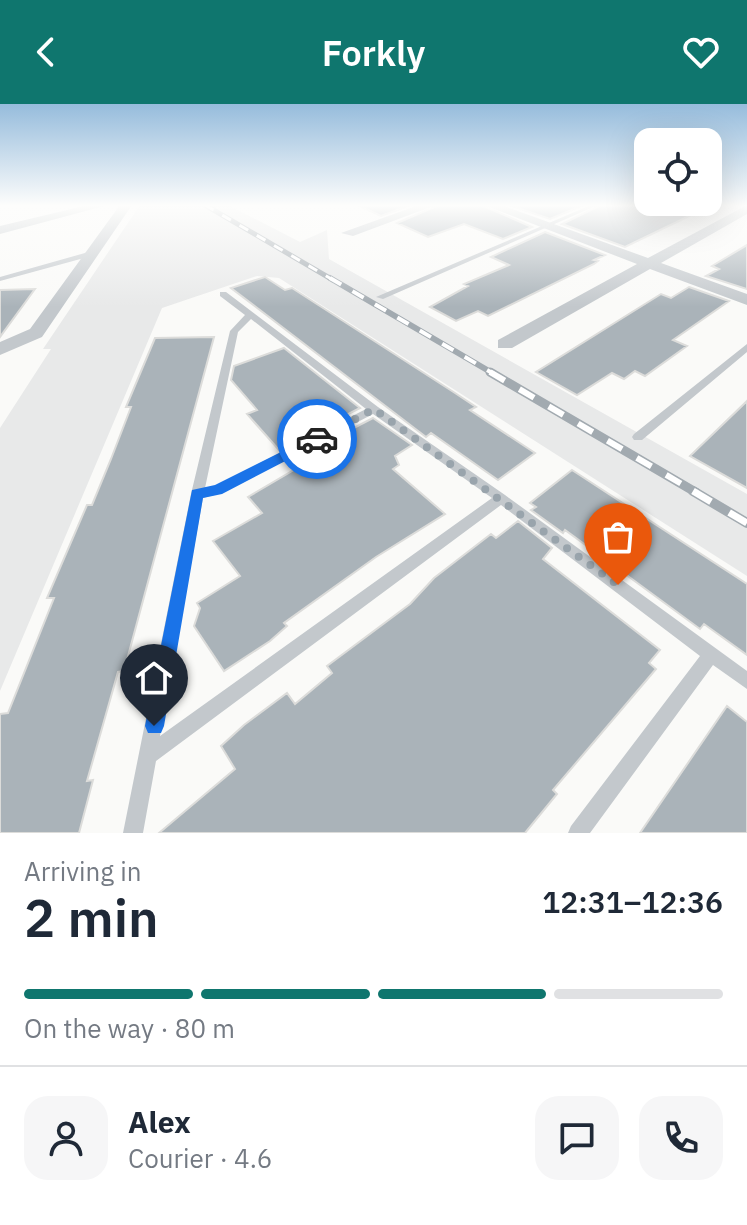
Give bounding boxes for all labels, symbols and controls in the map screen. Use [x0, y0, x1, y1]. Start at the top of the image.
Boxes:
text: Forkly [322, 29, 425, 76]
icon: back [24, 30, 68, 74]
icon: heart [679, 30, 723, 74]
map controls [634, 128, 722, 216]
button: locate [634, 128, 722, 216]
courier [277, 399, 357, 479]
icon: car [295, 417, 339, 461]
pin [584, 503, 652, 585]
icon: bag [596, 515, 640, 559]
pin [120, 644, 188, 726]
icon: home [132, 656, 176, 700]
text: Arriving in [24, 854, 141, 888]
text: 12:31–12:36 [542, 882, 723, 921]
text: 2 min [24, 884, 159, 951]
text: On the way · 80 m [24, 1011, 235, 1045]
button: person [24, 1096, 108, 1180]
button: chat [535, 1096, 619, 1180]
button: phone [639, 1096, 723, 1180]
text: Alex [128, 1102, 191, 1141]
text: Courier · 4.6 [128, 1141, 272, 1175]

